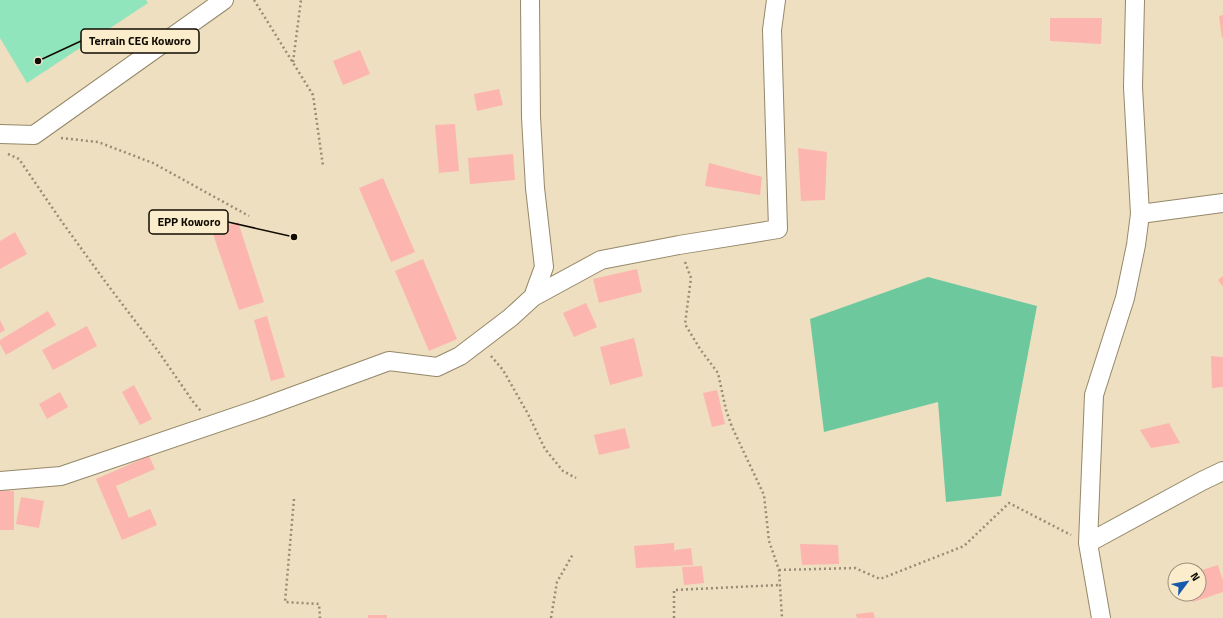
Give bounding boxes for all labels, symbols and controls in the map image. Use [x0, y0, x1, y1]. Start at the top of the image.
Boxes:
callout: Terrain CEG Koworo [81, 29, 199, 53]
text: Terrain CEG Koworo [89, 31, 191, 50]
callout: EPP Koworo [149, 210, 228, 234]
text: EPP Koworo [157, 212, 221, 231]
north arrow [1167, 562, 1207, 602]
text: N [1187, 569, 1204, 584]

